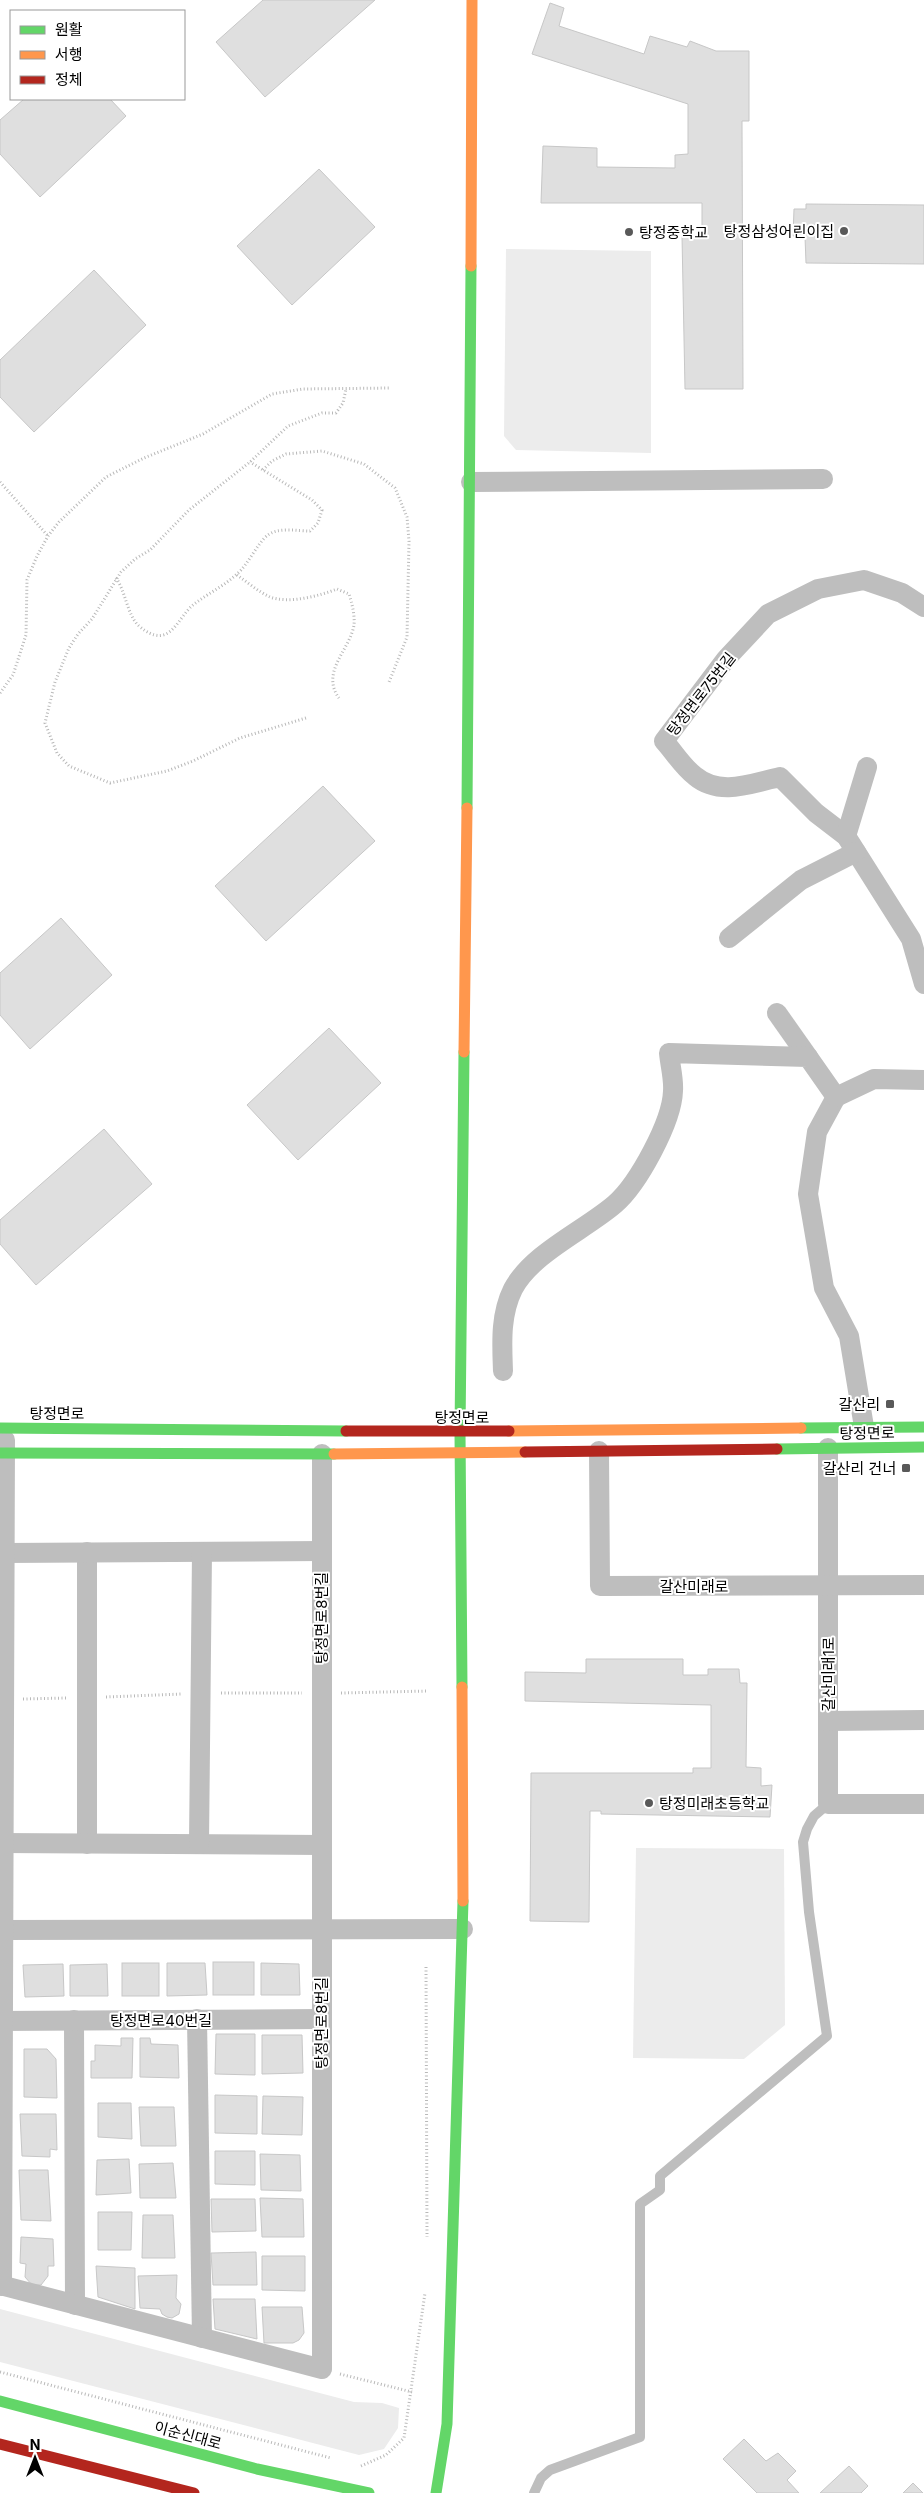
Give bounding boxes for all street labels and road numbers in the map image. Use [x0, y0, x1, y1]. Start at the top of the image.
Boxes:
street label: 탕정면로75번길 [663, 649, 739, 739]
street label: 탕정면로 [29, 1404, 85, 1423]
street label: 탕정면로 [434, 1408, 490, 1427]
street label: 탕정면로 [839, 1423, 895, 1443]
street label: 탕정면로8번길 [312, 1572, 331, 1664]
street label: 갈산미래로 [659, 1577, 729, 1596]
street label: 갈산미래1로 [819, 1636, 838, 1712]
street label: 탕정면로8번길 [312, 1977, 331, 2069]
street label: 탕정면로40번길 [110, 2011, 212, 2030]
street label: 이순신대로 [152, 2417, 224, 2453]

